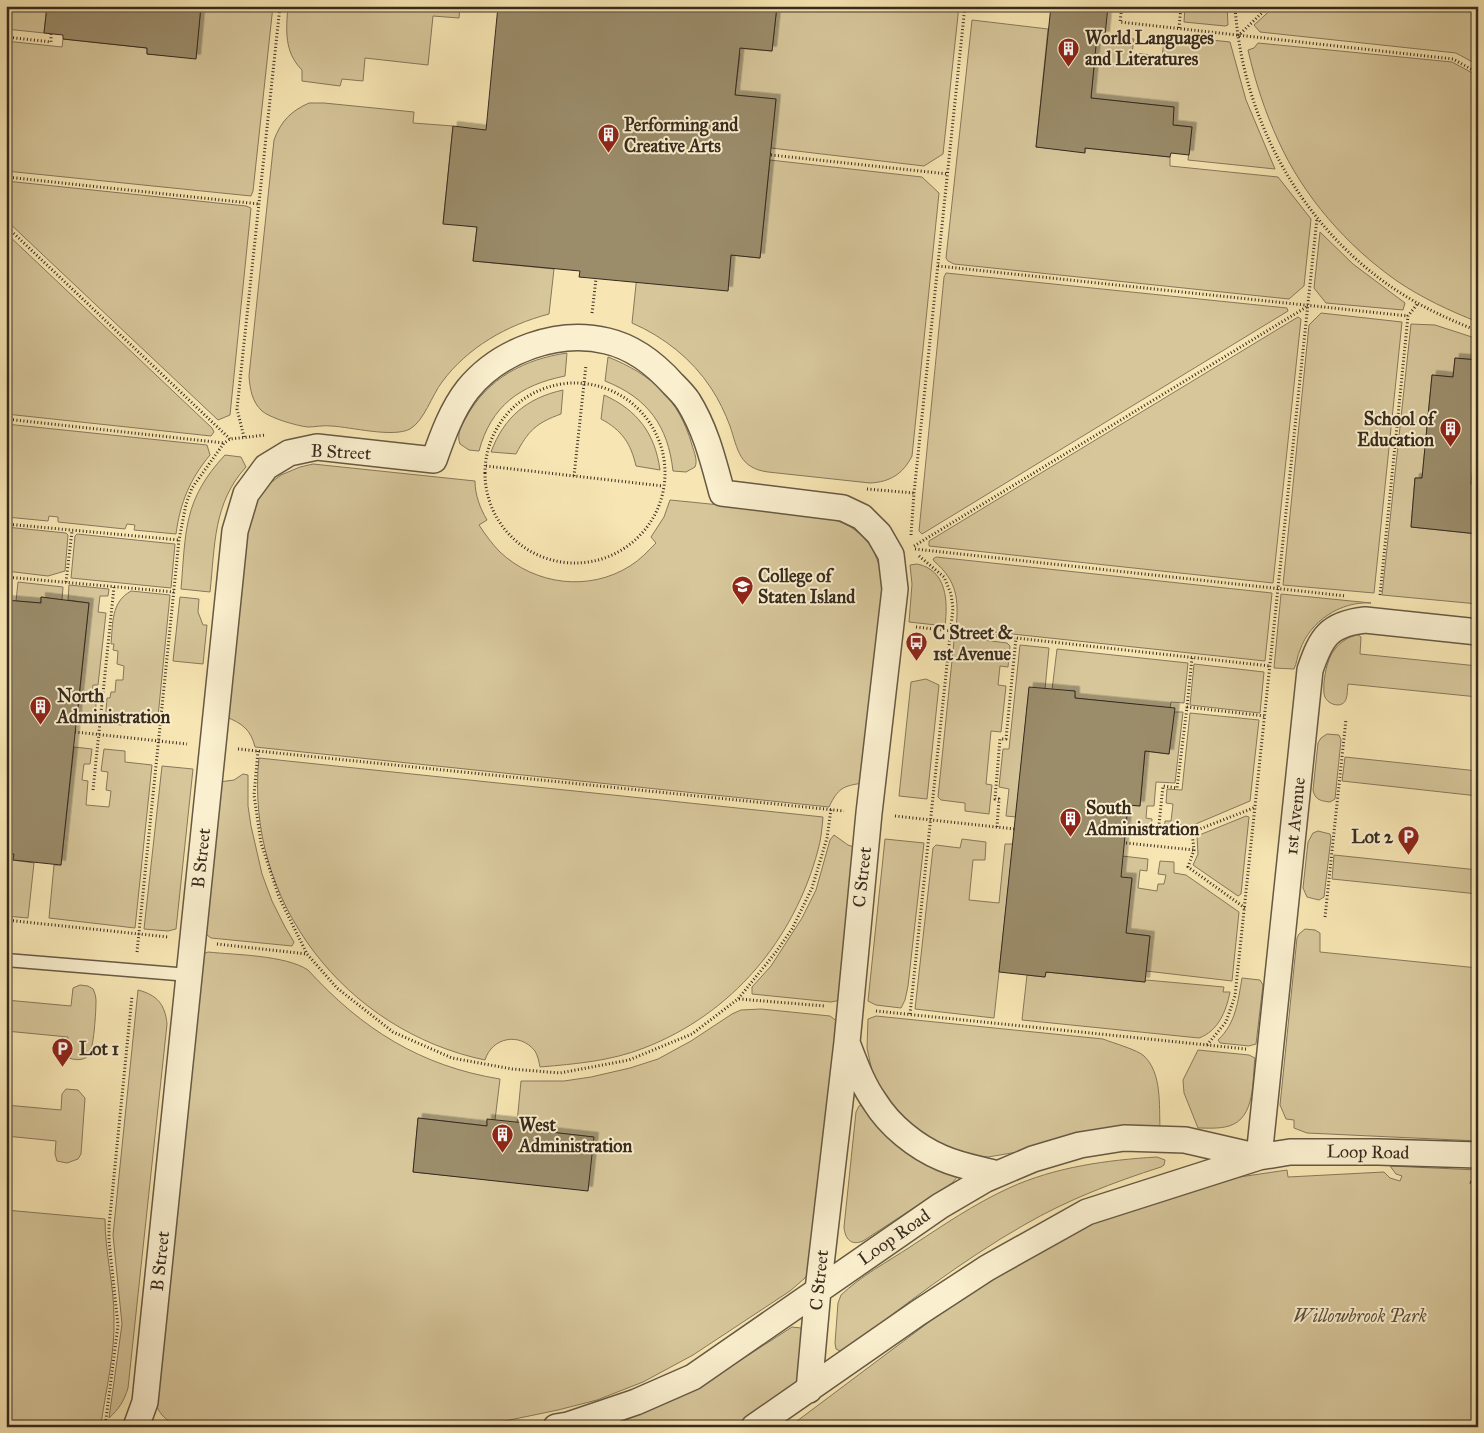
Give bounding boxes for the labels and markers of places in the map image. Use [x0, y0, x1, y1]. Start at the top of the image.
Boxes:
place label: World Languages and Literatures [1085, 27, 1214, 70]
building icon: World Languages and Literatures [1057, 36, 1081, 67]
place label: Performing and Creative Arts [624, 114, 739, 157]
building icon: Performing and Creative Arts [596, 123, 620, 154]
place label: School of Education [1357, 408, 1437, 451]
building icon: School of Education [1438, 417, 1462, 448]
place label: College of Staten Island [758, 565, 856, 608]
school or university icon: College of Staten Island [730, 574, 754, 605]
place label: C Street & 1st Avenue [933, 622, 1013, 665]
bus stop icon: C Street & 1st Avenue [905, 631, 929, 662]
place label: North Administration [56, 685, 171, 728]
building icon: North Administration [29, 694, 53, 725]
place label: South Administration [1085, 797, 1200, 840]
building icon: South Administration [1058, 806, 1082, 837]
parking icon: Lot 2 [1397, 825, 1421, 856]
place label: Lot 2 [1351, 826, 1394, 848]
parking icon: Lot 1 [51, 1037, 75, 1068]
place label: Lot 1 [79, 1038, 119, 1060]
place label: West Administration [518, 1114, 633, 1157]
building icon: West Administration [491, 1123, 515, 1154]

